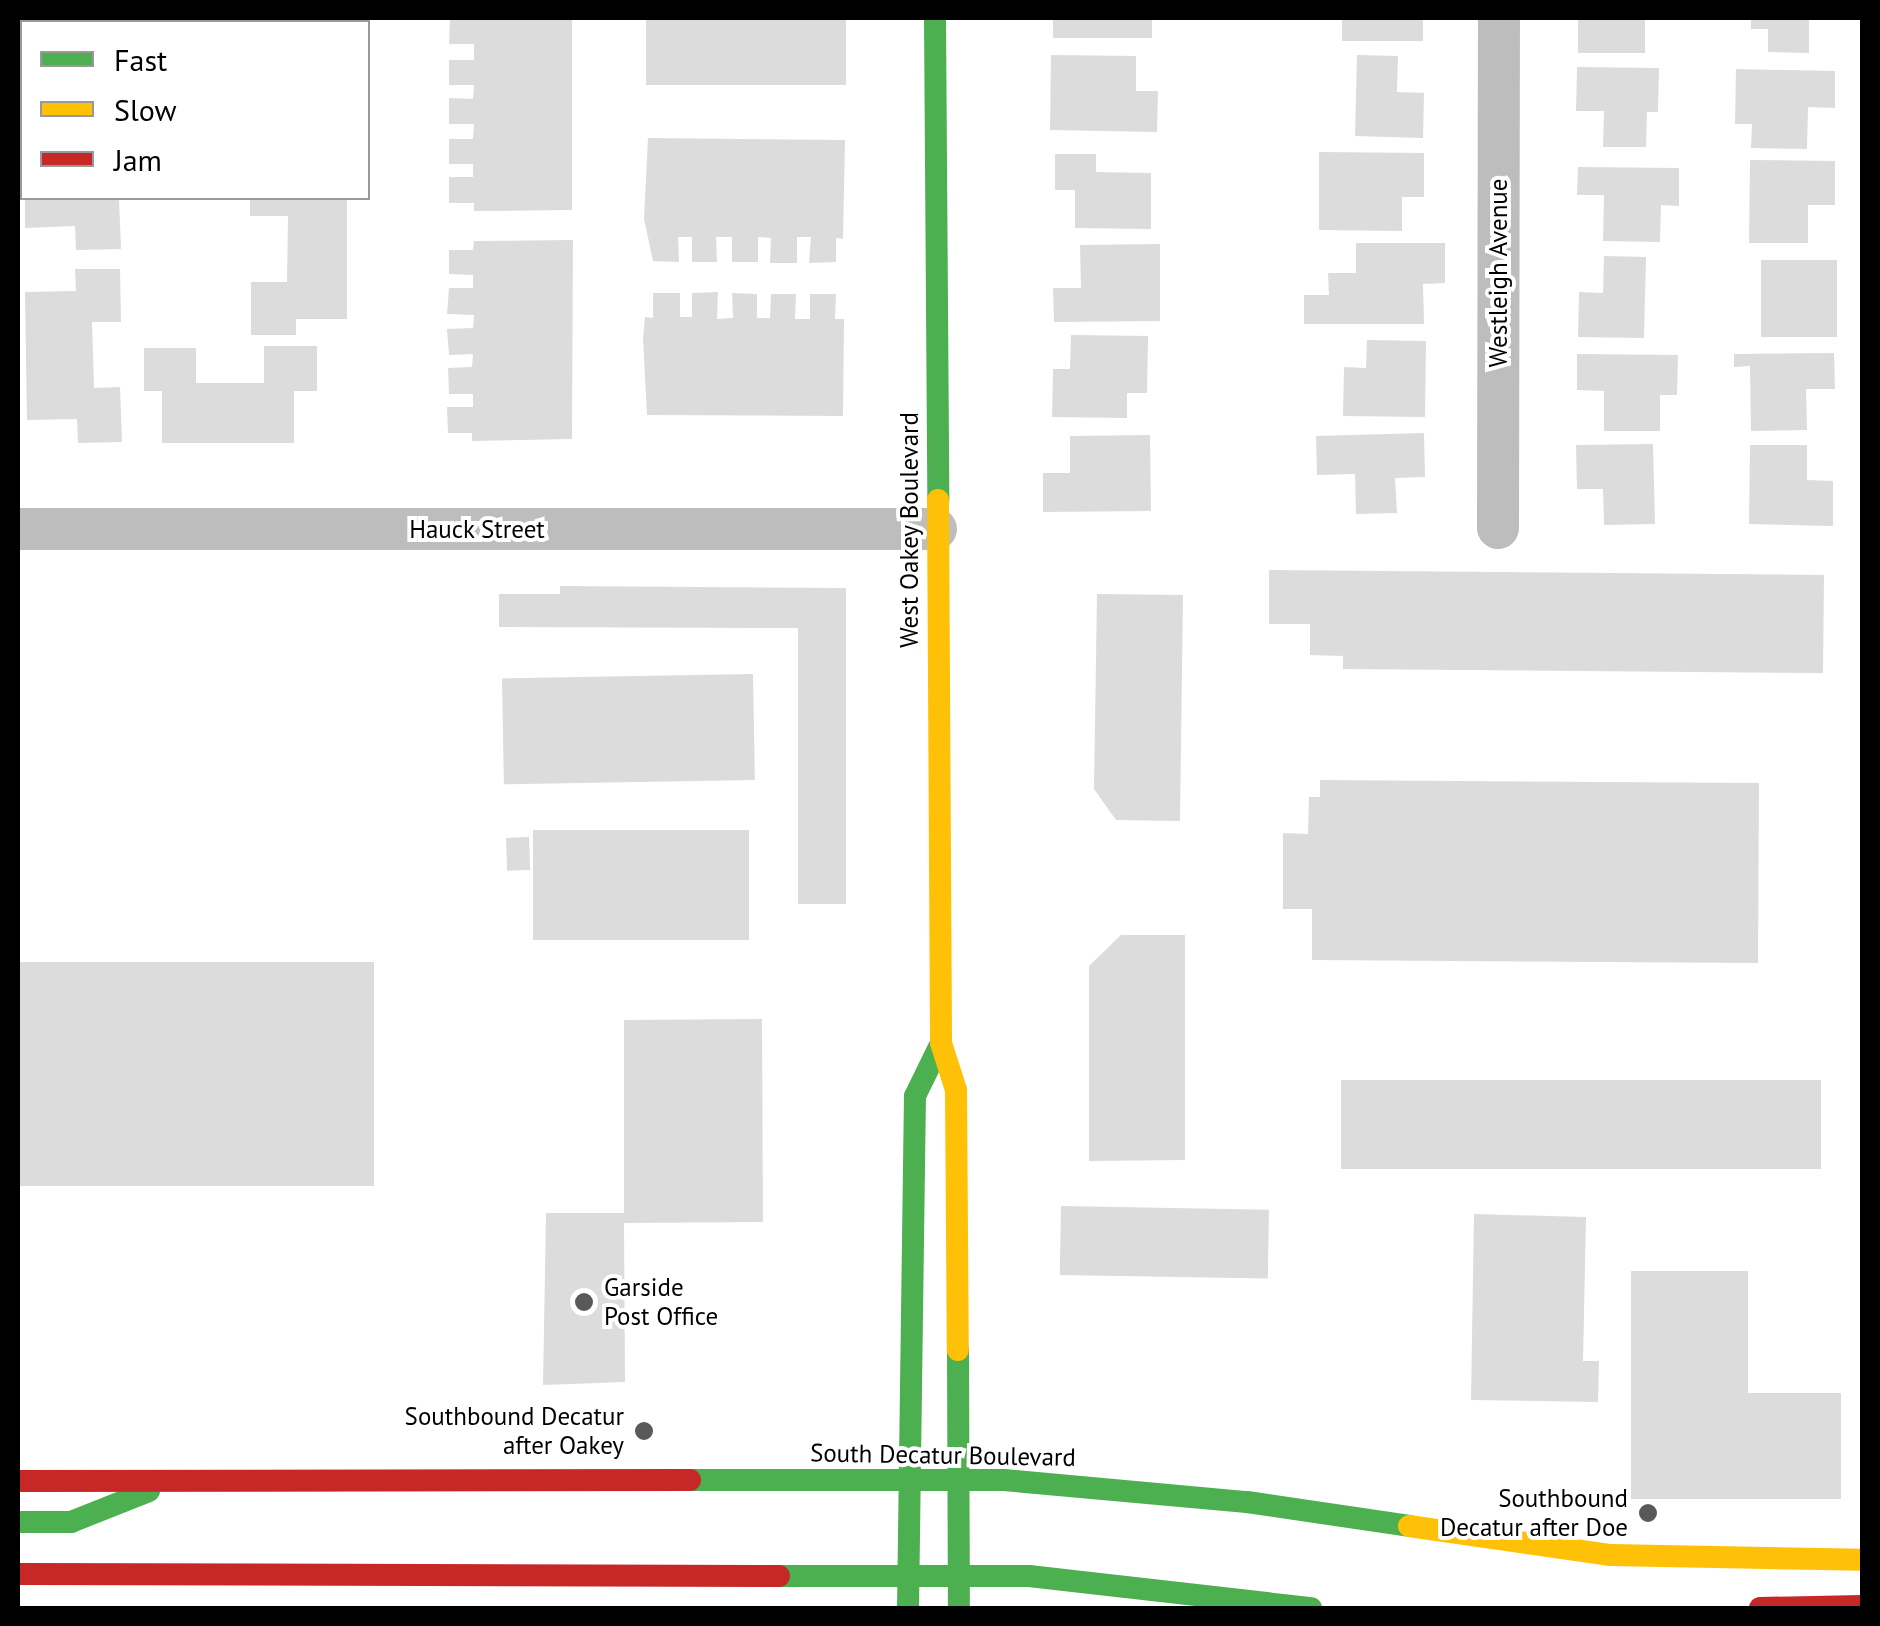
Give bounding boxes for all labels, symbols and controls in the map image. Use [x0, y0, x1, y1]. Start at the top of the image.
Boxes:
legend [20, 20, 370, 200]
text: Fast [114, 40, 167, 79]
text: Slow [114, 90, 177, 129]
text: Jam [114, 140, 162, 179]
street label: Westleigh Avenue [1483, 178, 1513, 368]
street label: West Oakey Boulevard [894, 412, 924, 648]
street label: Hauck Street [409, 514, 545, 544]
place label: Garside Post Office [604, 1273, 718, 1332]
marker: Garside Post Office [573, 1291, 595, 1313]
place label: Southbound Decatur after Oakey [405, 1402, 624, 1461]
marker: Southbound Decatur after Oakey [633, 1420, 655, 1442]
street label: South Decatur Boulevard [810, 1438, 1076, 1472]
place label: Southbound Decatur after Doe [1440, 1484, 1628, 1543]
marker: Southbound Decatur after Doe [1637, 1502, 1659, 1524]

